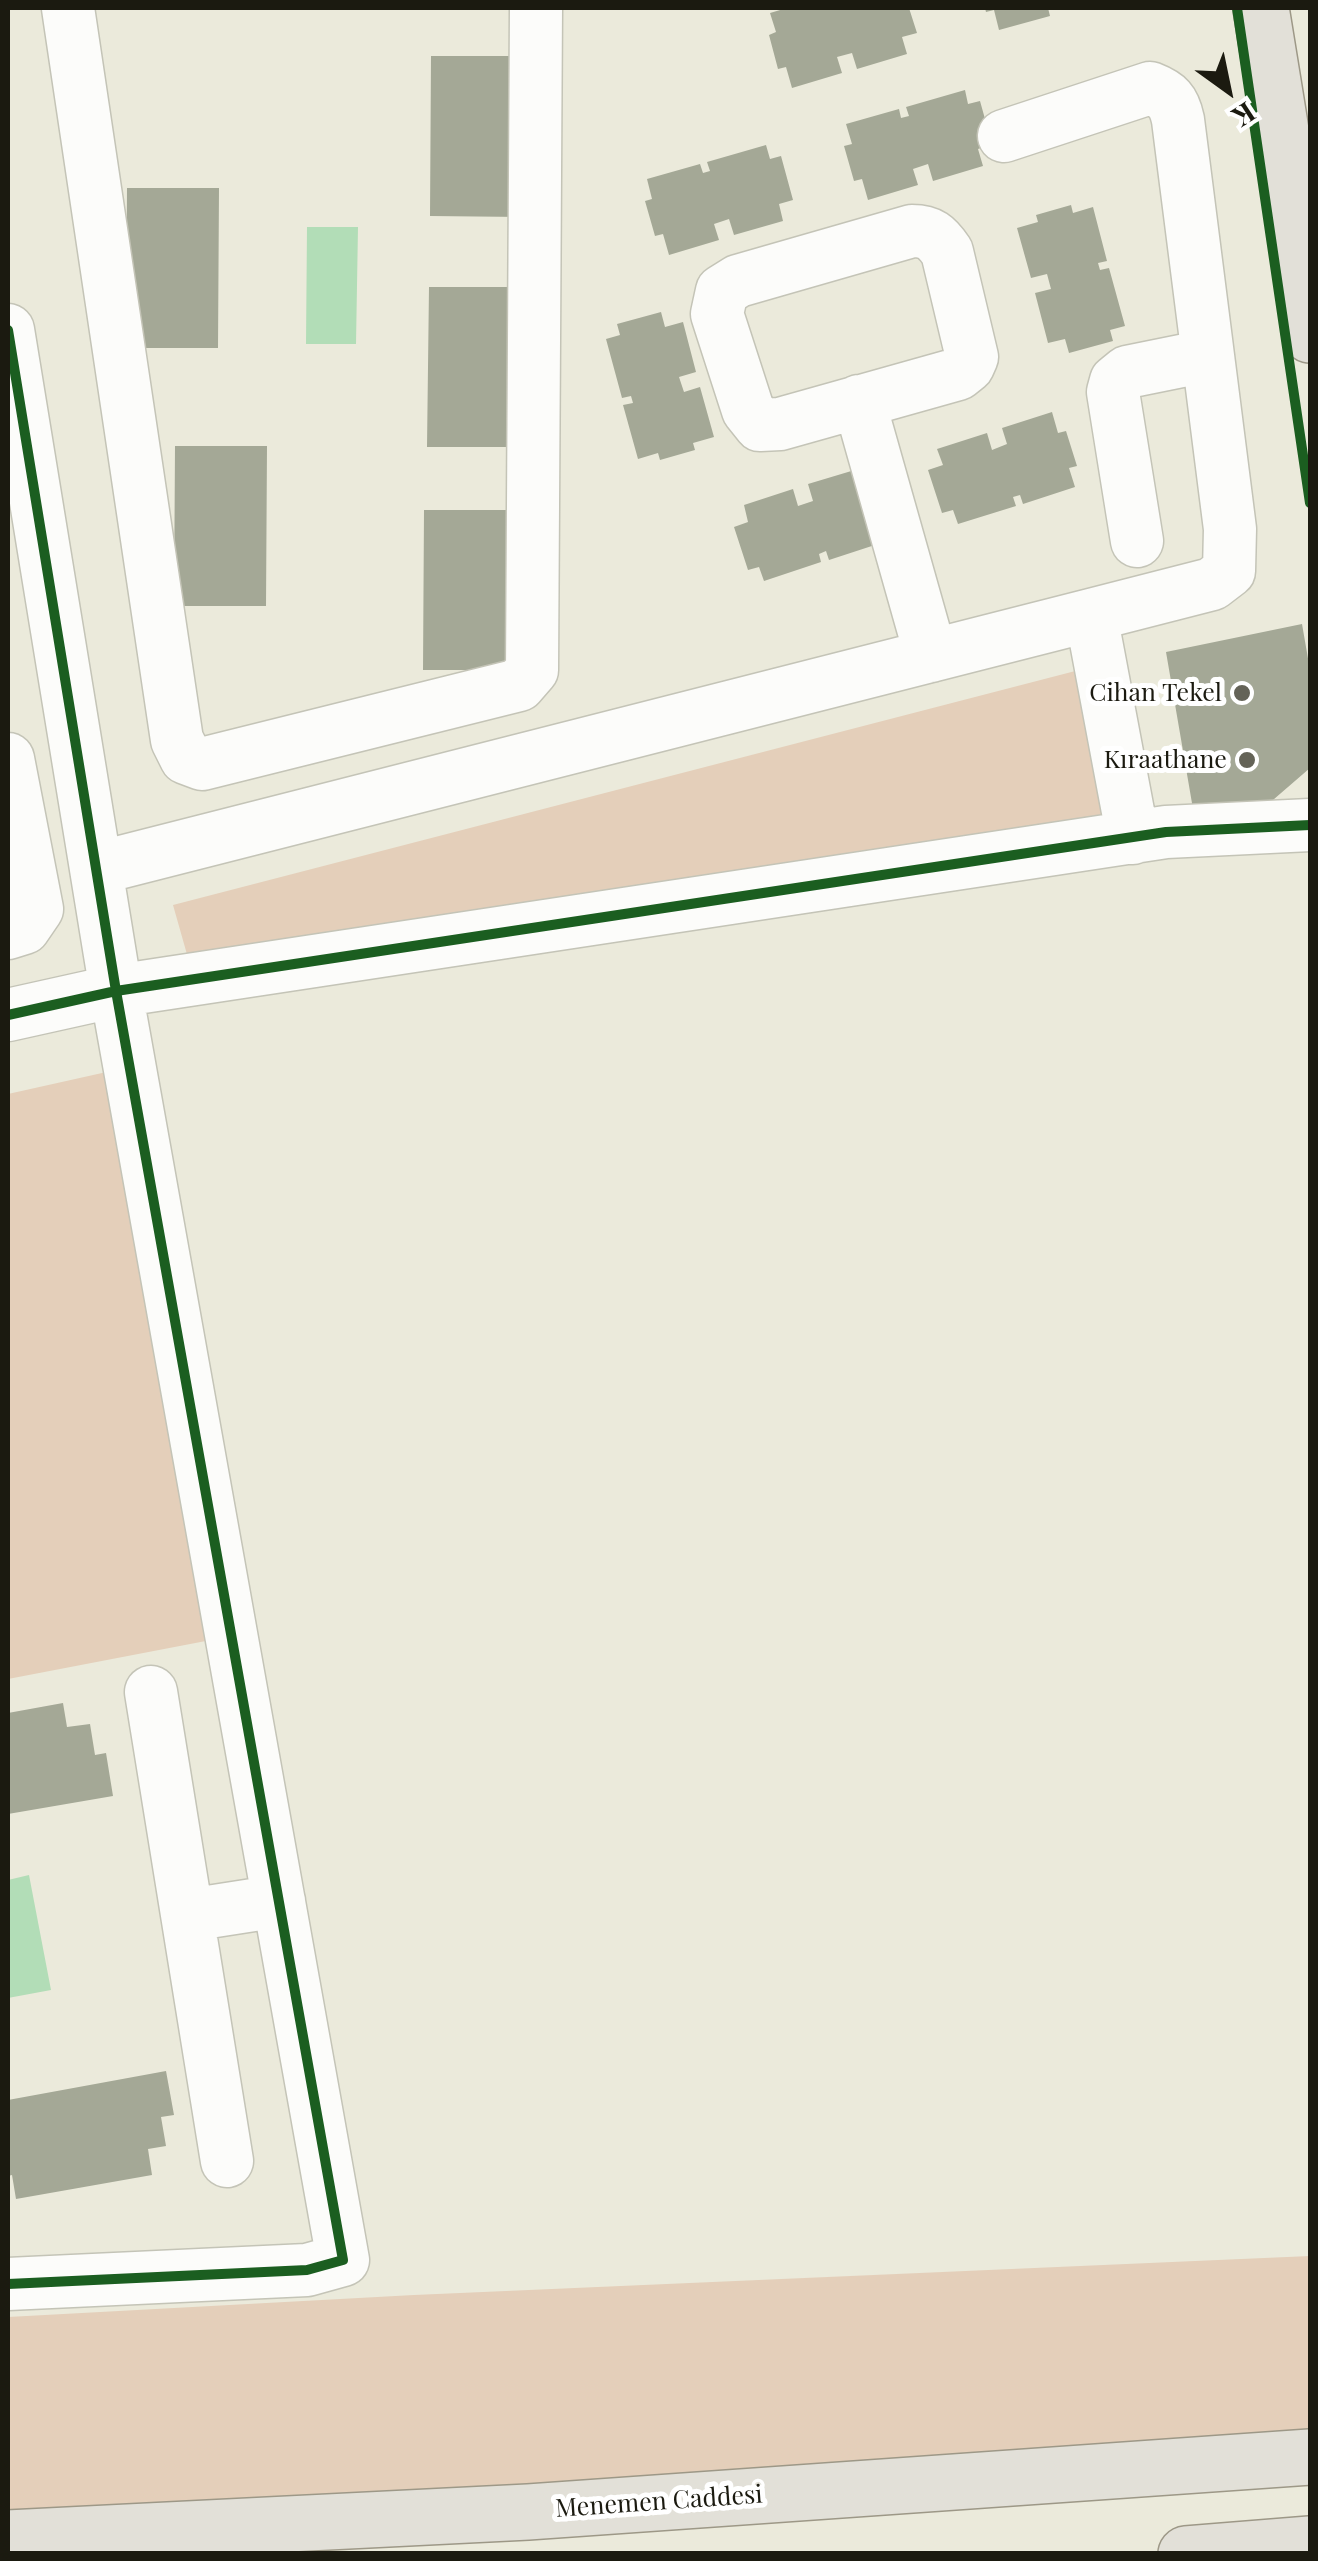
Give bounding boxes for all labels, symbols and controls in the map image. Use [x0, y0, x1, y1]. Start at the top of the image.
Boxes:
north arrow [1178, 40, 1278, 140]
text: K [1226, 95, 1263, 137]
place label: Cihan Tekel [1089, 678, 1222, 708]
marker: Cihan Tekel [1231, 682, 1253, 704]
place label: Kıraathane [1104, 745, 1227, 775]
marker: Kıraathane [1236, 749, 1258, 771]
street label: Menemen Caddesi [555, 2480, 763, 2524]

